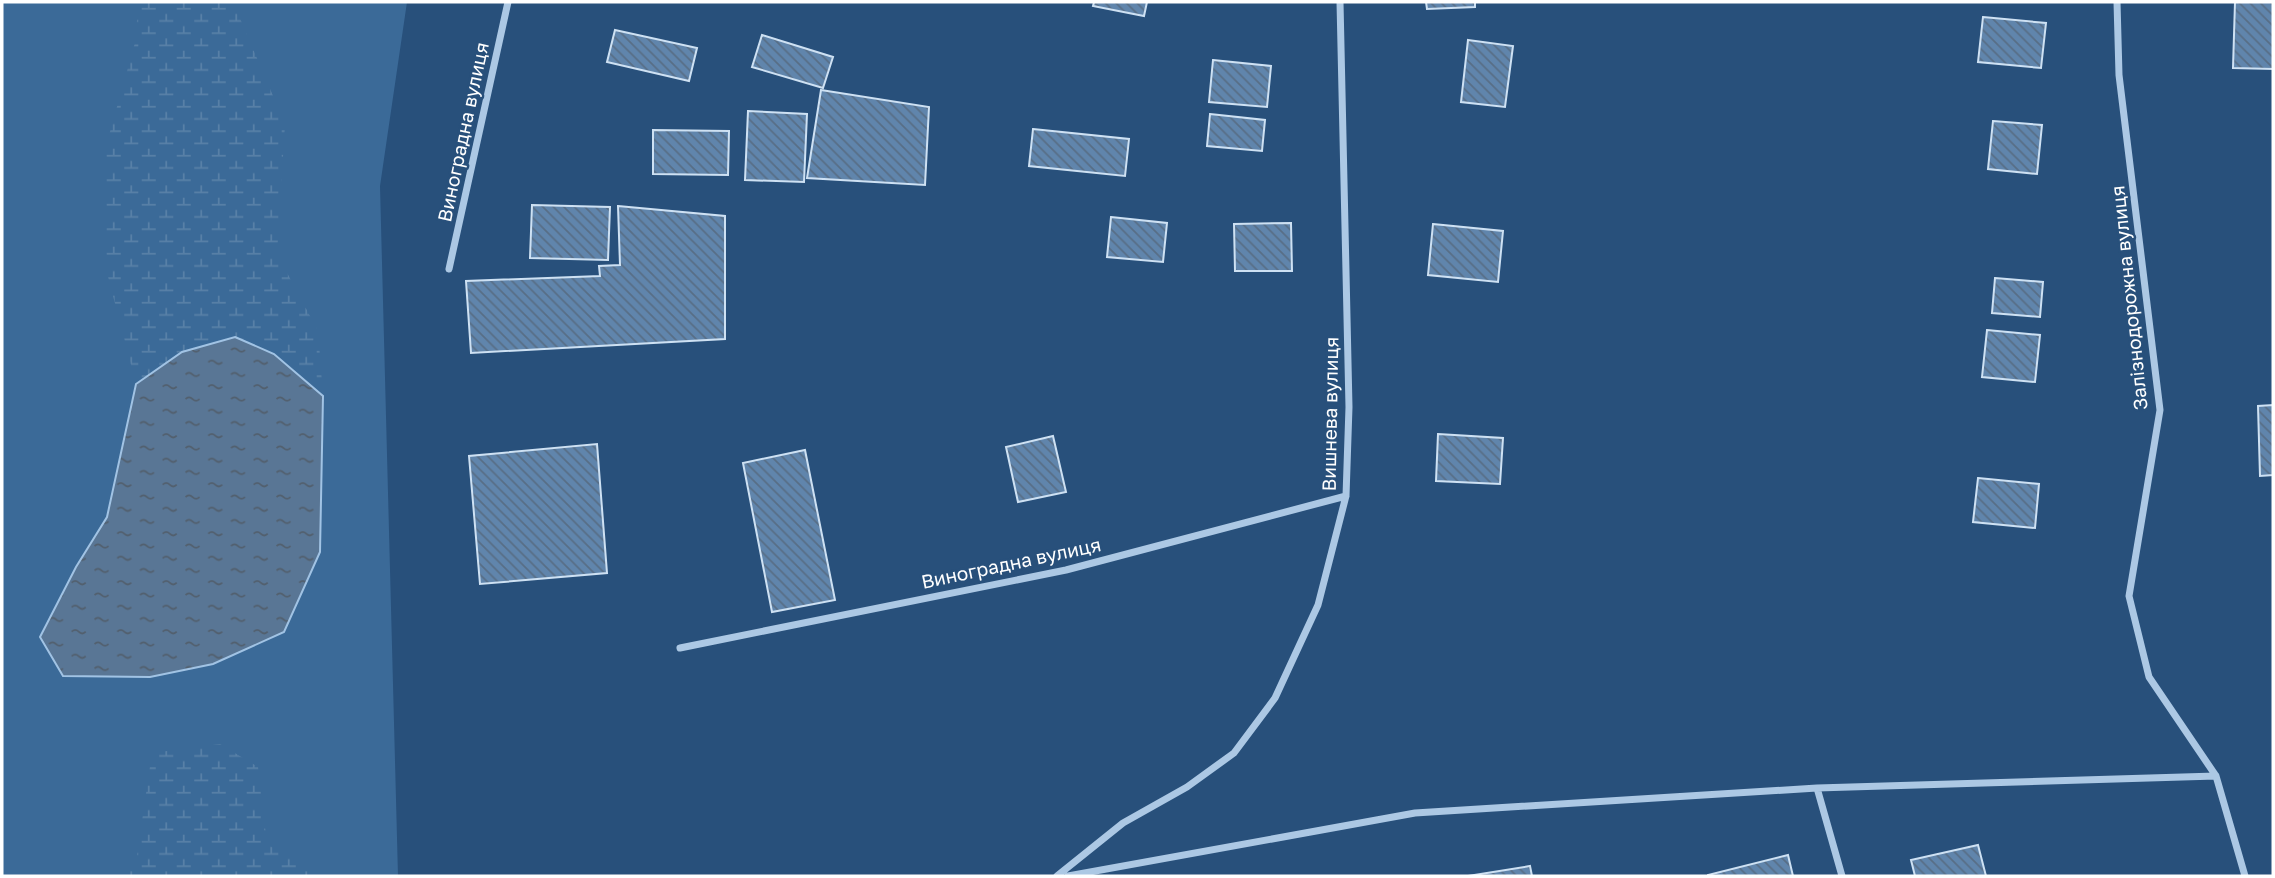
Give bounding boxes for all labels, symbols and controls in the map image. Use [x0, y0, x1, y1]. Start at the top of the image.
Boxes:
street label: Виноградна вулиця [432, 40, 493, 224]
street label: Залізнодорожна вулиця [2105, 185, 2152, 412]
street label: Вишнева вулиця [1317, 336, 1342, 492]
street label: Виноградна вулиця [919, 532, 1103, 593]

